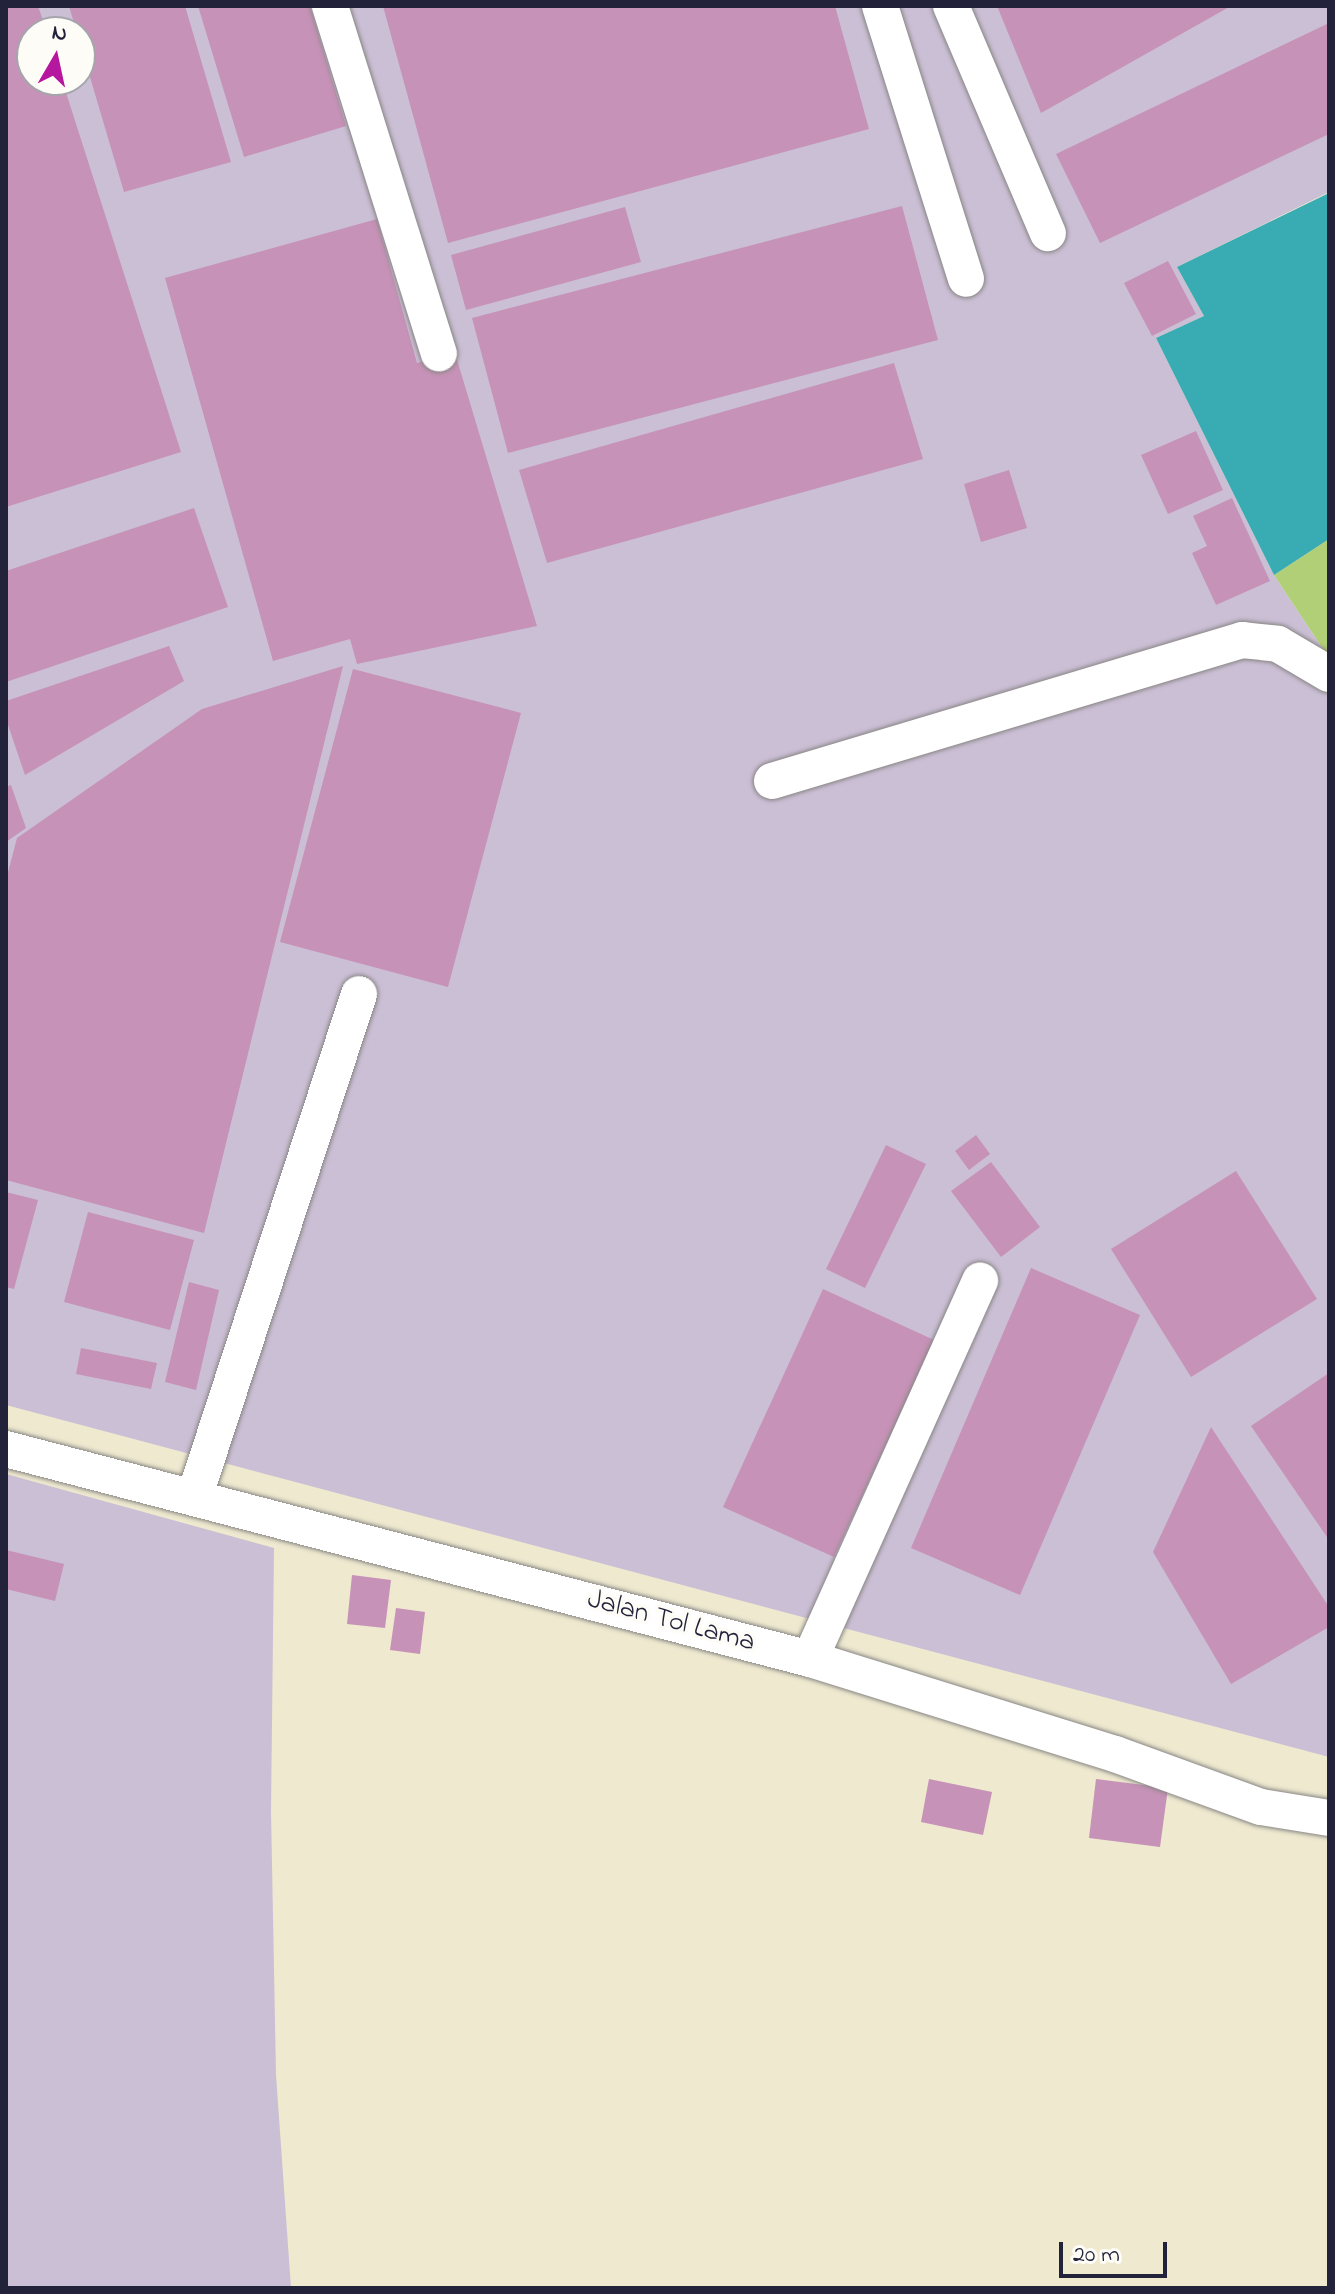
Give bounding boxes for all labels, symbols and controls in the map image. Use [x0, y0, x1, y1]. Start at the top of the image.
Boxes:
north arrow [16, 16, 96, 96]
text: N [50, 17, 69, 51]
street label: Jalan Tol Lama [584, 1584, 758, 1660]
scale bar [1063, 2226, 1171, 2276]
text: 20 m [1073, 2238, 1120, 2273]

